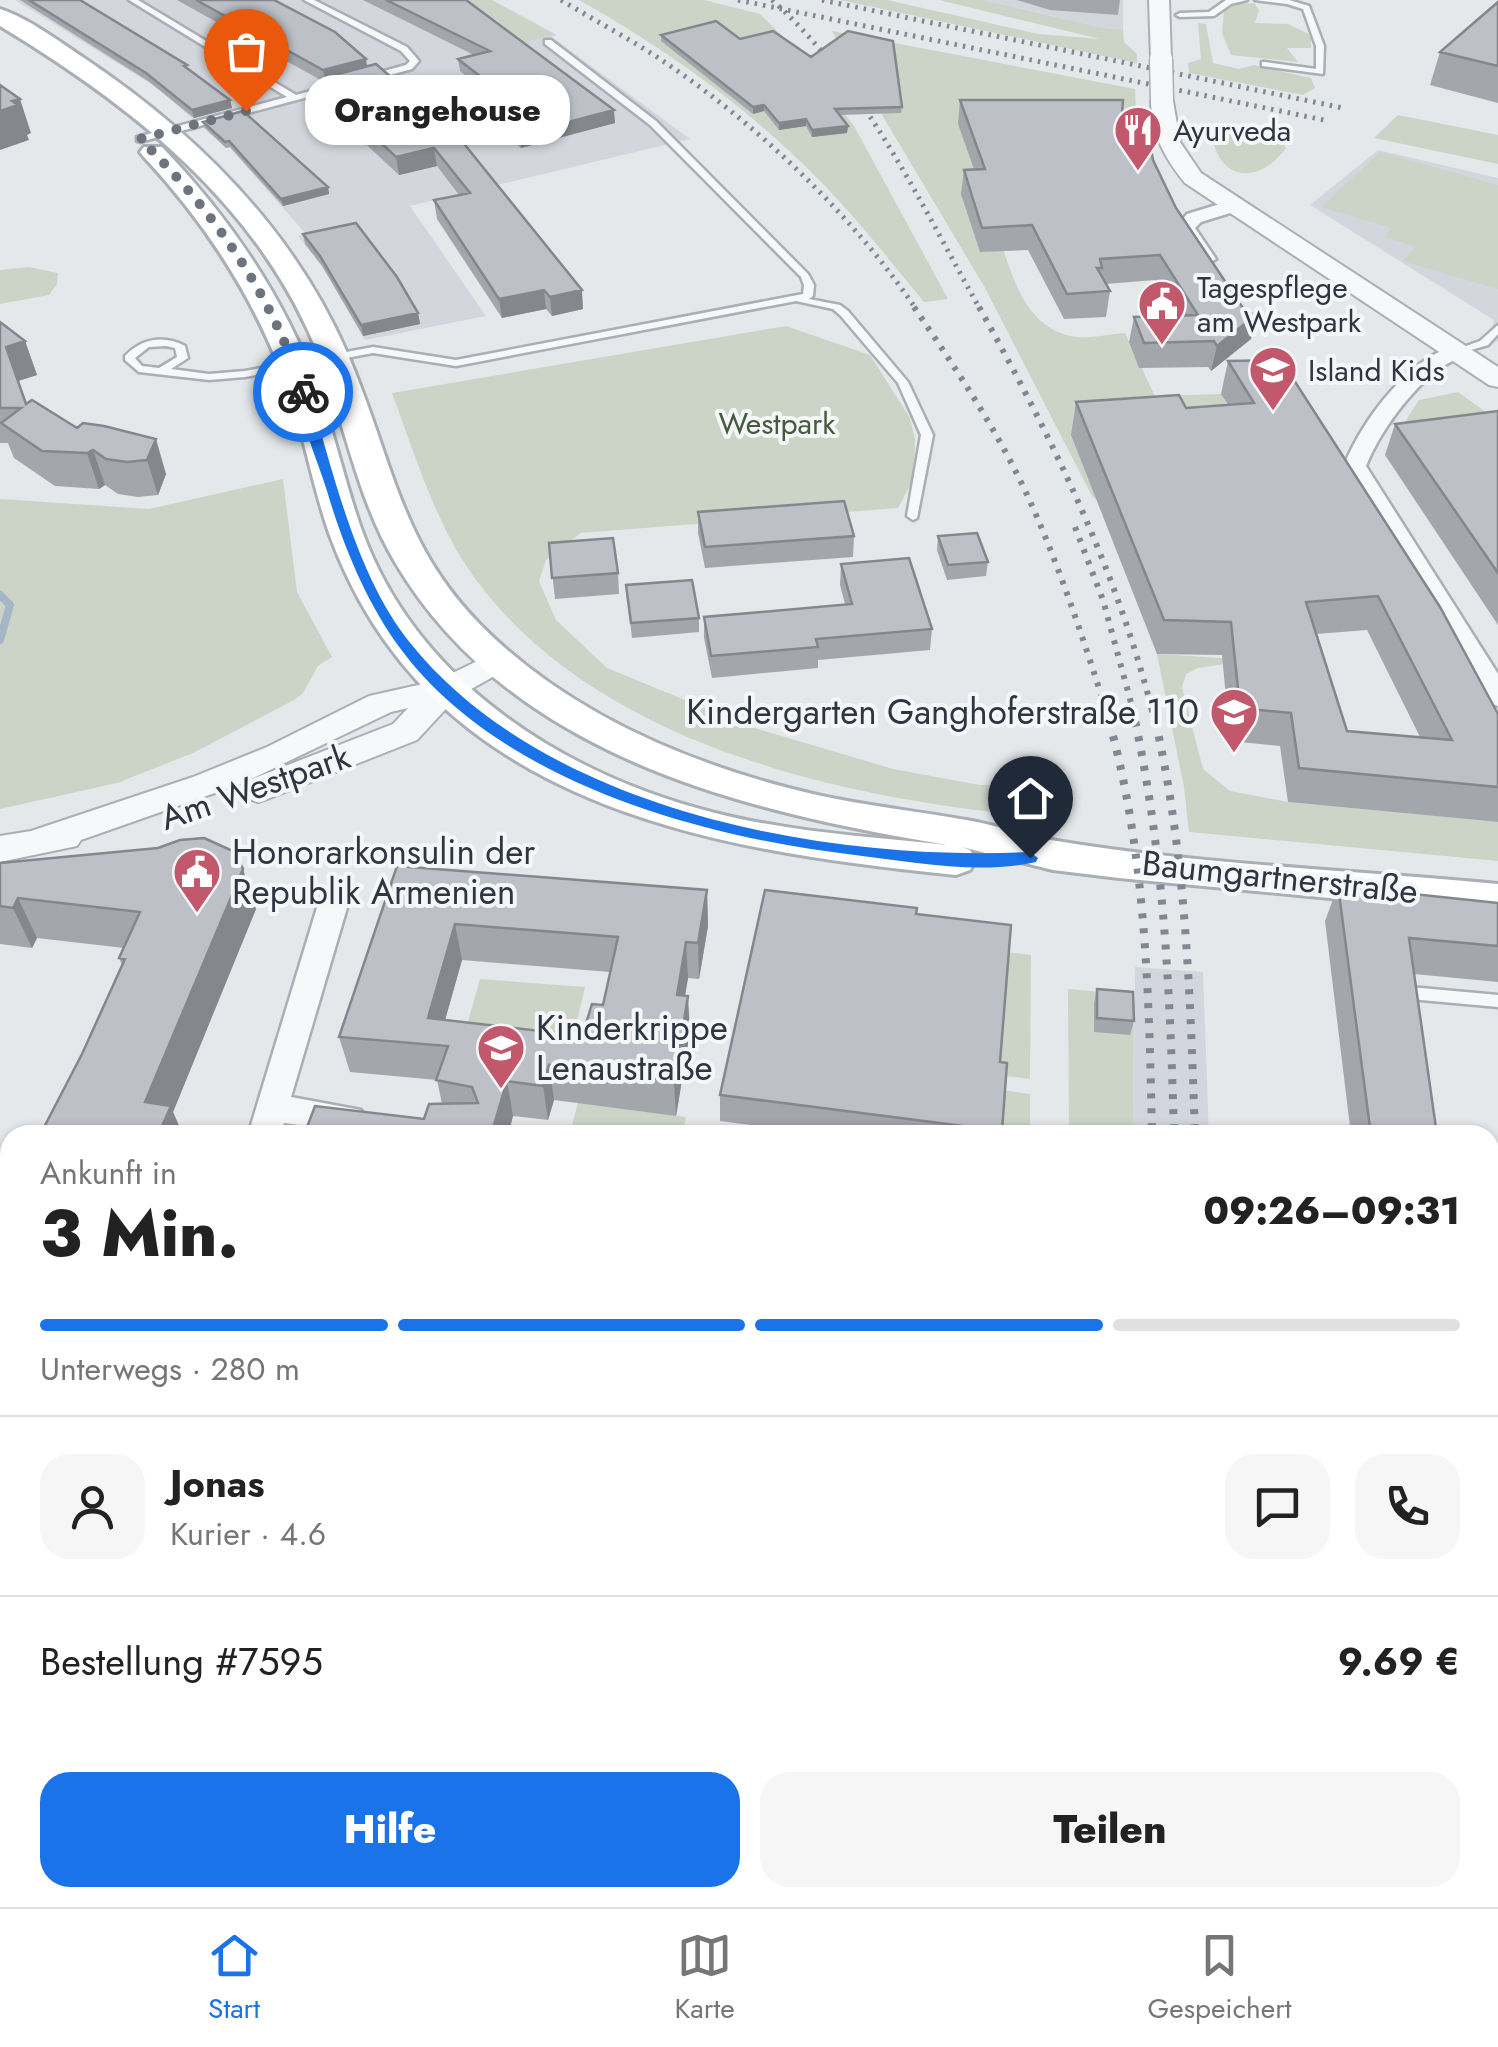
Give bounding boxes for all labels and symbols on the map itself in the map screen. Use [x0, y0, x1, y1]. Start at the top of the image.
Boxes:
pin [204, 9, 289, 112]
callout: Orangehouse [306, 76, 571, 146]
restaurant icon: Ayurveda [1112, 104, 1164, 172]
place label: Ayurveda [1173, 109, 1291, 152]
place label: Tagespflege am Westpark [1197, 266, 1362, 343]
public building icon: Tagespflege am Westpark [1136, 278, 1188, 346]
courier [253, 342, 353, 442]
school or university icon: Island Kids [1247, 344, 1299, 412]
place label: Island Kids [1308, 349, 1445, 392]
park label: Westpark [718, 402, 836, 445]
school or university icon: Kindergarten Ganghoferstraße 110 [1208, 686, 1260, 754]
place label: Kindergarten Ganghoferstraße 110 [686, 687, 1199, 737]
street label: Am Westpark [153, 731, 357, 843]
pin [988, 756, 1073, 859]
place label: Honorarkonsulin der Republik Armenien [232, 827, 535, 917]
street label: Baumgartnerstraße [1140, 838, 1420, 916]
public building icon: Honorarkonsulin der Republik Armenien [171, 846, 223, 914]
place label: Kinderkrippe Lenaustraße [536, 1003, 728, 1093]
school or university icon: Kinderkrippe Lenaustraße [475, 1022, 527, 1090]

